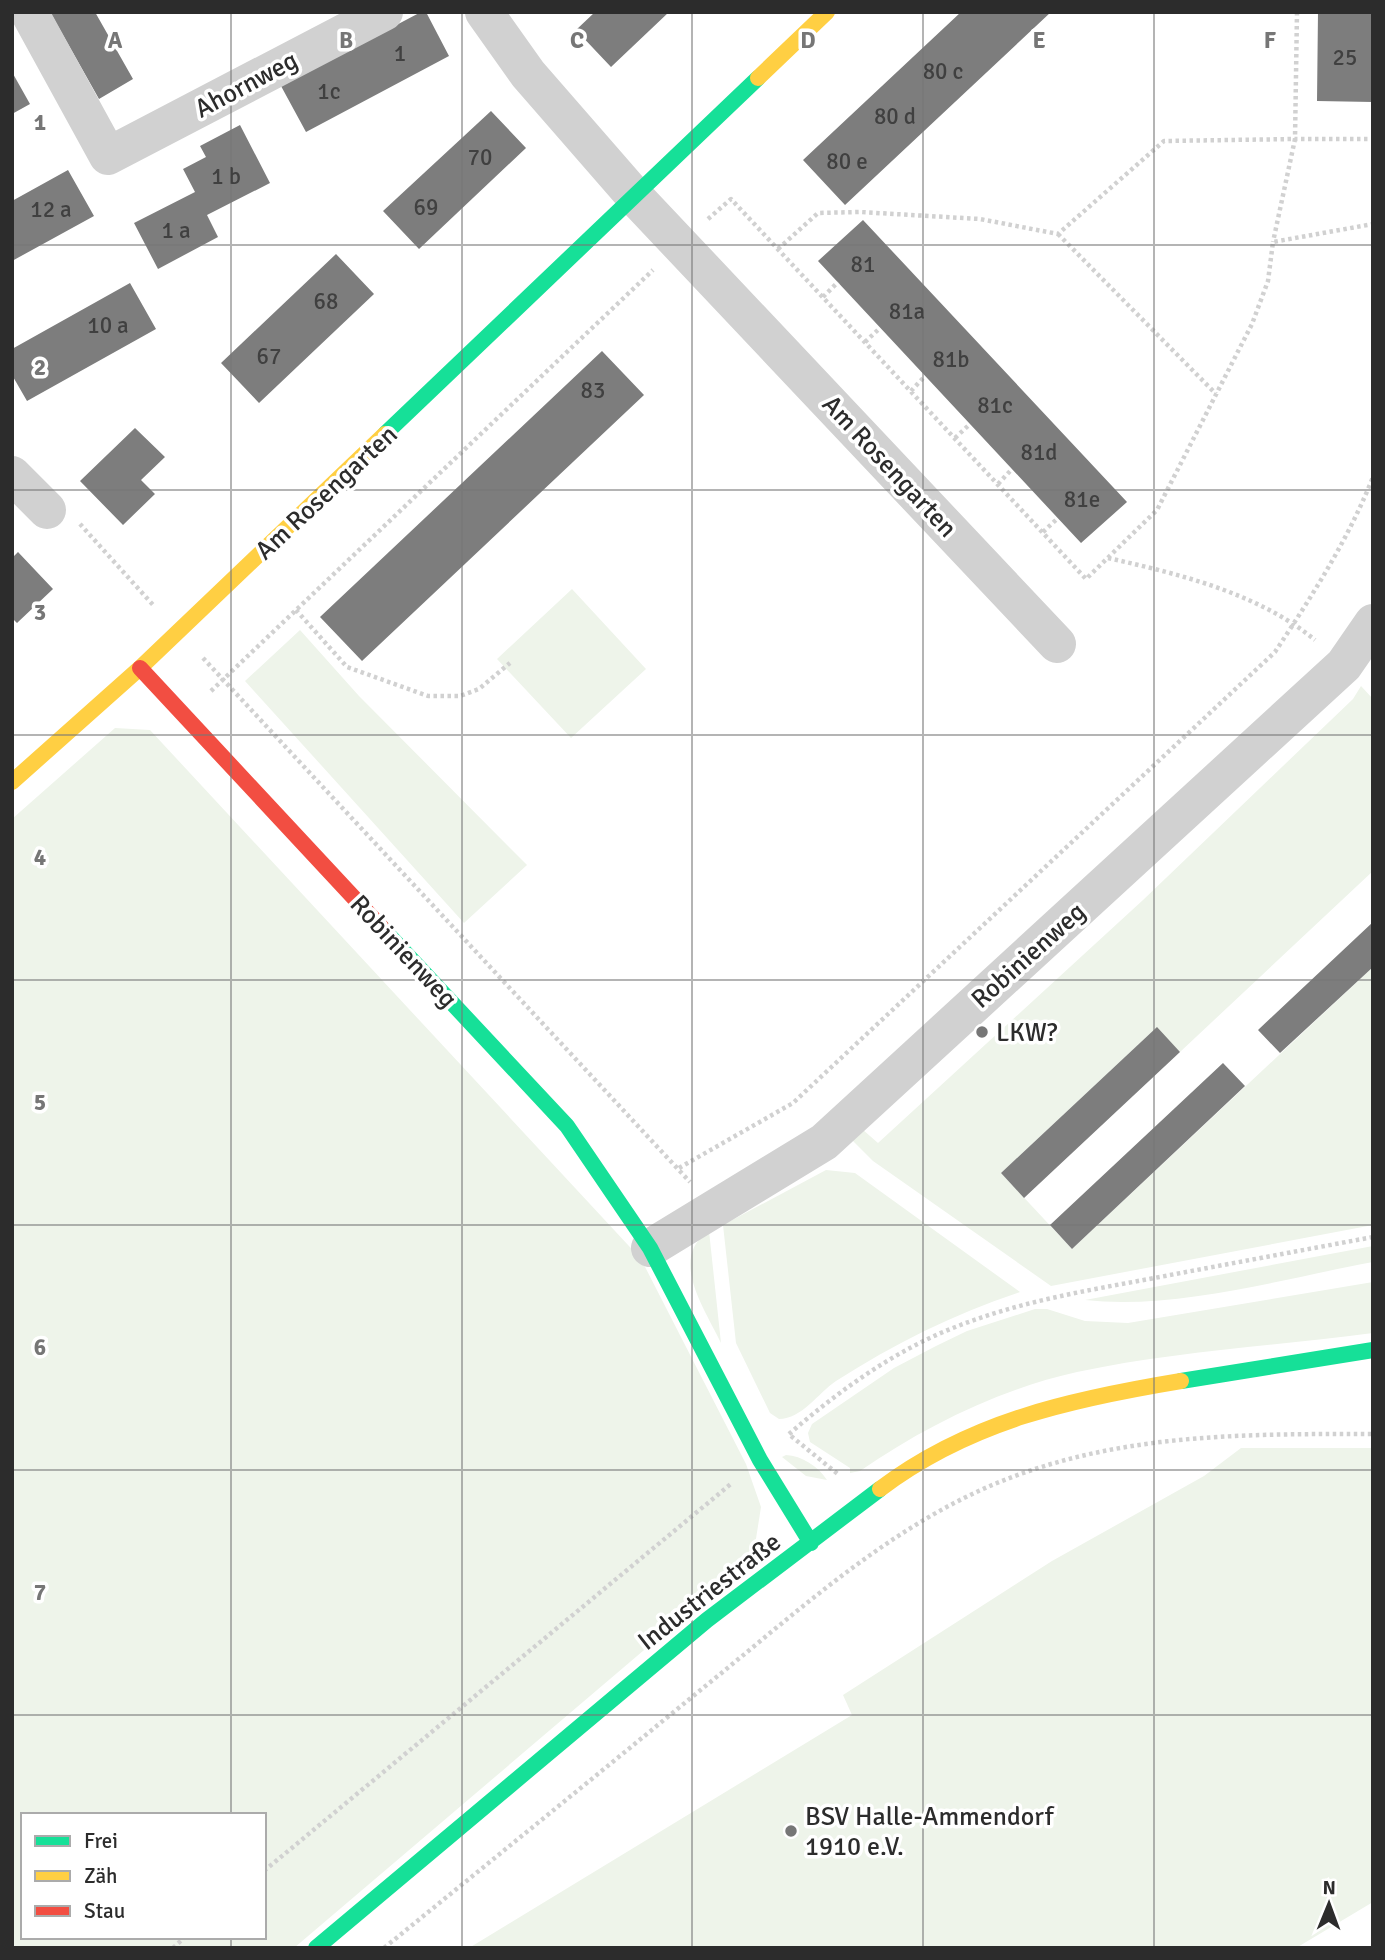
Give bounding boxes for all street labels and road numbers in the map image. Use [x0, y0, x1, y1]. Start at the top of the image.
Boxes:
street label: Ahornweg [189, 44, 303, 125]
street label: Am Rosengarten [815, 389, 963, 544]
street label: Am Rosengarten [249, 419, 404, 567]
street label: Robinienweg [343, 889, 464, 1015]
street label: Robinienweg [965, 896, 1092, 1015]
street label: Industriestraße [632, 1526, 788, 1658]

